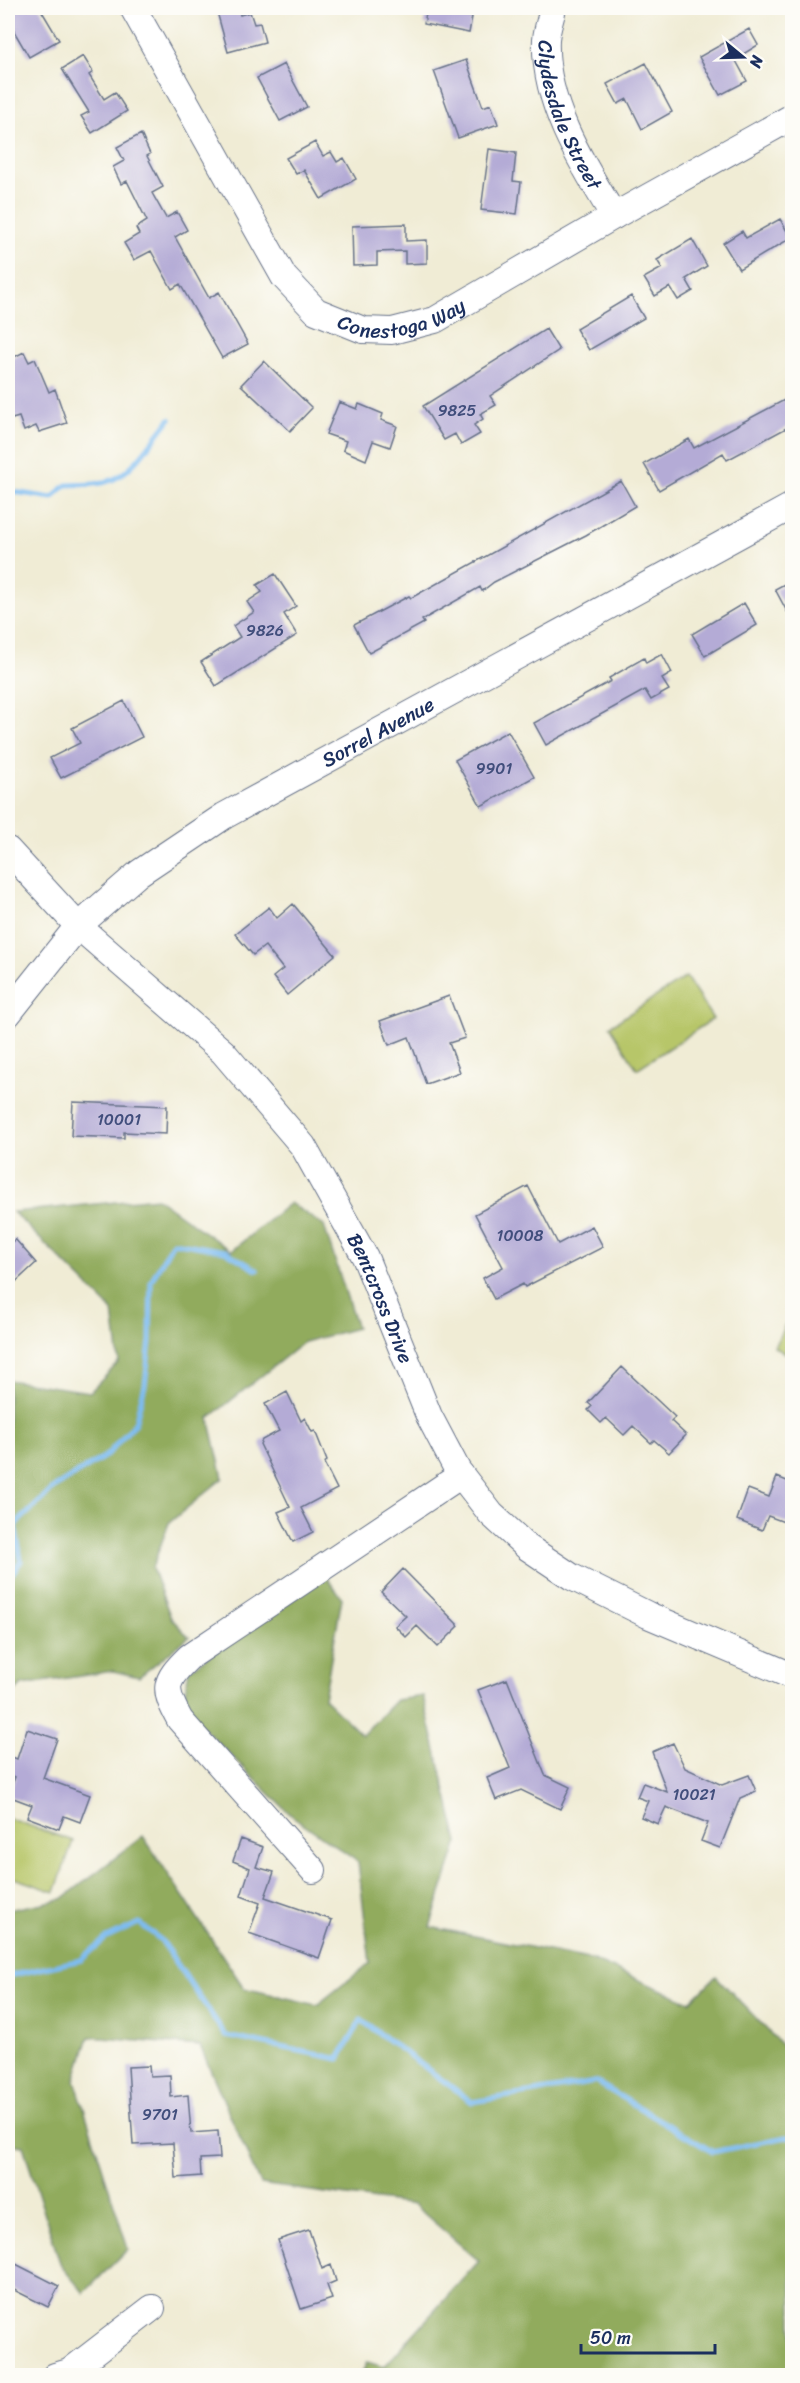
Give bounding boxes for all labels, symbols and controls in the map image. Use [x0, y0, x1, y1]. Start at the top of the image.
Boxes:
north arrow [713, 27, 773, 87]
street label: Clydesdale Street [528, 40, 612, 197]
text: N [741, 51, 773, 73]
street label: Conestoga Way [332, 288, 473, 348]
house number: 9825 [438, 396, 476, 425]
house number: 9826 [246, 616, 284, 645]
street label: Sorrel Avenue [315, 687, 441, 777]
house number: 9901 [476, 754, 512, 783]
house number: 10001 [97, 1105, 141, 1134]
house number: 10008 [497, 1221, 544, 1250]
street label: Bentcross Drive [337, 1226, 424, 1369]
house number: 10021 [672, 1780, 716, 1809]
house number: 9701 [142, 2100, 178, 2129]
scale bar [581, 2317, 714, 2355]
text: 50 m [590, 2322, 631, 2354]

